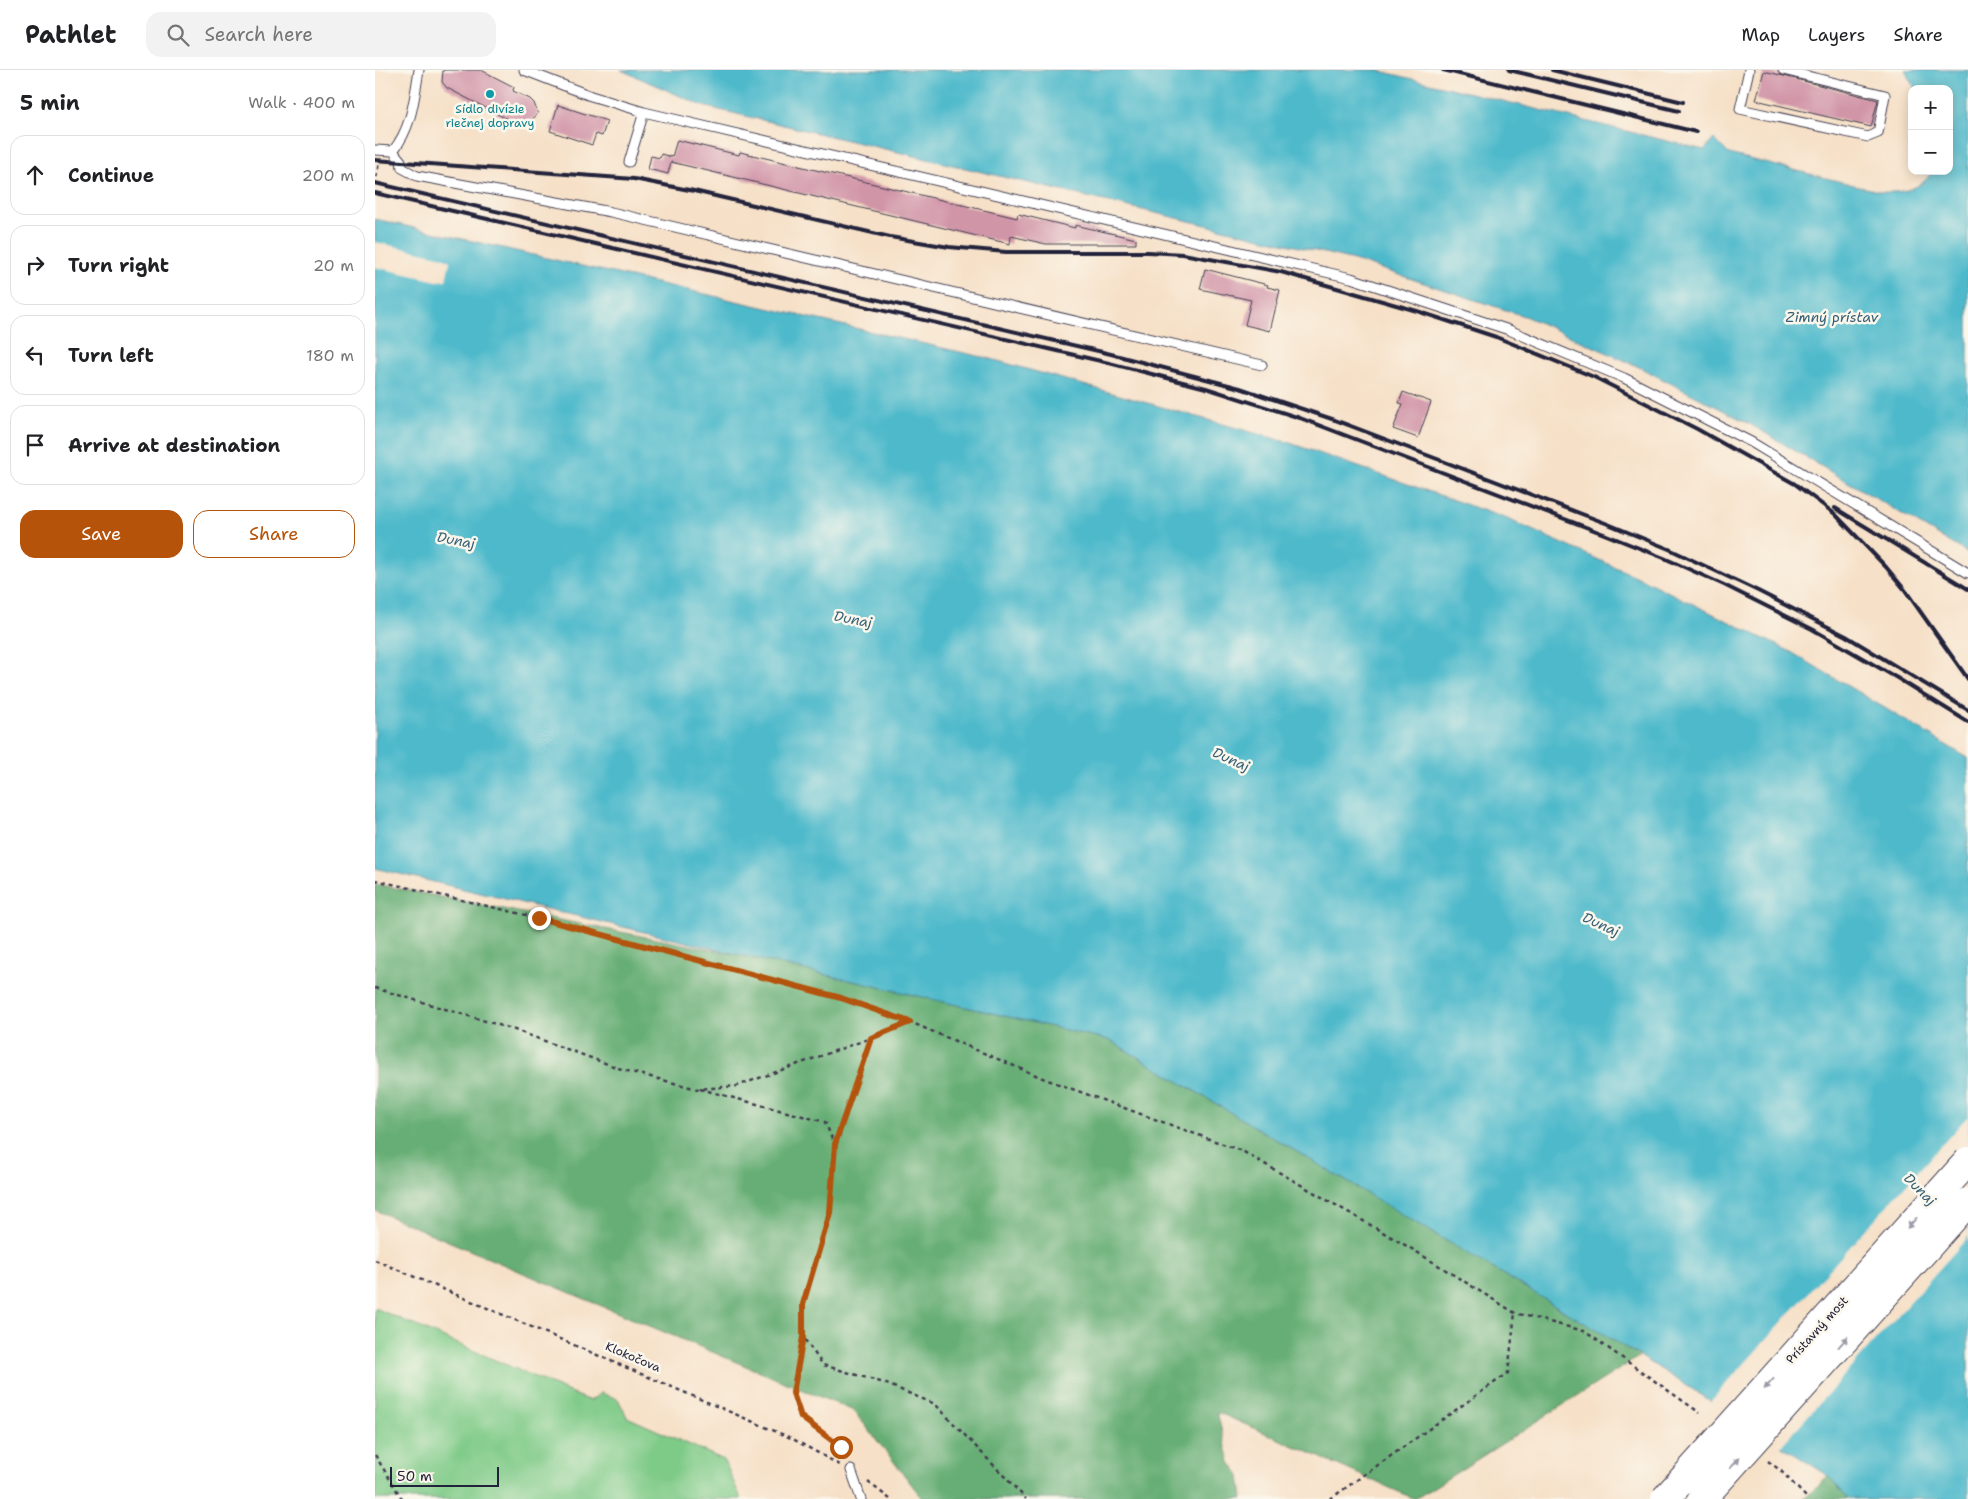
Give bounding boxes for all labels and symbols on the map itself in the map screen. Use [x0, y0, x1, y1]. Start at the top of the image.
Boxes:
marker: Sídlo divízie riečnej dopravy [484, 88, 496, 100]
place label: Sídlo divízie riečnej dopravy [446, 101, 535, 131]
water label: Zimný prístav [1786, 308, 1879, 326]
water label: Dunaj [436, 528, 477, 553]
water label: Dunaj [833, 607, 874, 632]
water label: Dunaj [1210, 743, 1253, 775]
route end [528, 907, 551, 930]
water label: Dunaj [1580, 908, 1623, 940]
water label: Dunaj [1900, 1169, 1940, 1209]
one-way arrow [1906, 1217, 1918, 1229]
street label: Prístavný most [1782, 1293, 1852, 1367]
one-way arrow [1837, 1336, 1849, 1348]
street label: Klokočova [603, 1338, 663, 1376]
one-way arrow [1763, 1377, 1775, 1389]
route start [830, 1436, 853, 1459]
one-way arrow [1729, 1457, 1741, 1469]
scale bar [390, 1464, 499, 1487]

